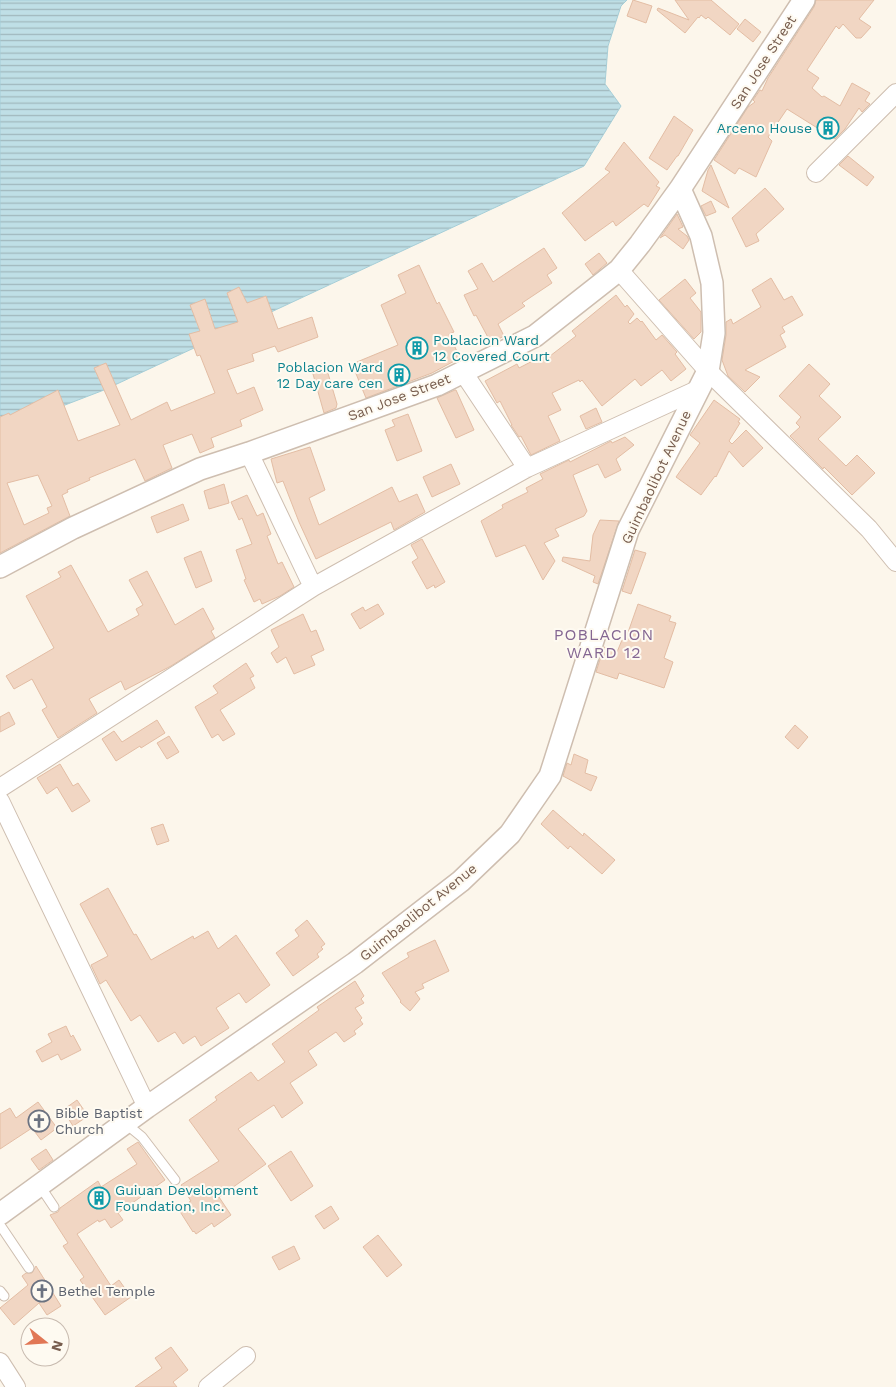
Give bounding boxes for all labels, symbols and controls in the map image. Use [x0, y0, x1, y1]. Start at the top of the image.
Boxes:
street label: San Jose Street [727, 12, 799, 112]
building icon: Arceno House [816, 116, 840, 140]
place label: Arceno House [717, 120, 812, 136]
place label: Poblacion Ward 12 Covered Court [433, 332, 550, 364]
building icon: Poblacion Ward 12 Covered Court [405, 336, 429, 360]
place label: Poblacion Ward 12 Day care cen [277, 359, 383, 391]
building icon: Poblacion Ward 12 Day care cen [387, 363, 411, 387]
street label: San Jose Street [346, 370, 453, 424]
street label: Guimbaolibot Avenue [618, 408, 694, 546]
district label: POBLACION WARD 12 [554, 625, 654, 662]
street label: Guimbaolibot Avenue [356, 860, 480, 964]
place label: Bible Baptist Church [55, 1105, 142, 1137]
church icon: Bible Baptist Church [27, 1109, 51, 1133]
place label: Guiuan Development Foundation, Inc. [115, 1182, 258, 1214]
building icon: Guiuan Development Foundation, Inc. [87, 1186, 111, 1210]
church icon: Bethel Temple [30, 1279, 54, 1303]
place label: Bethel Temple [58, 1283, 155, 1299]
north arrow [20, 1317, 70, 1367]
text: N [48, 1339, 67, 1353]

